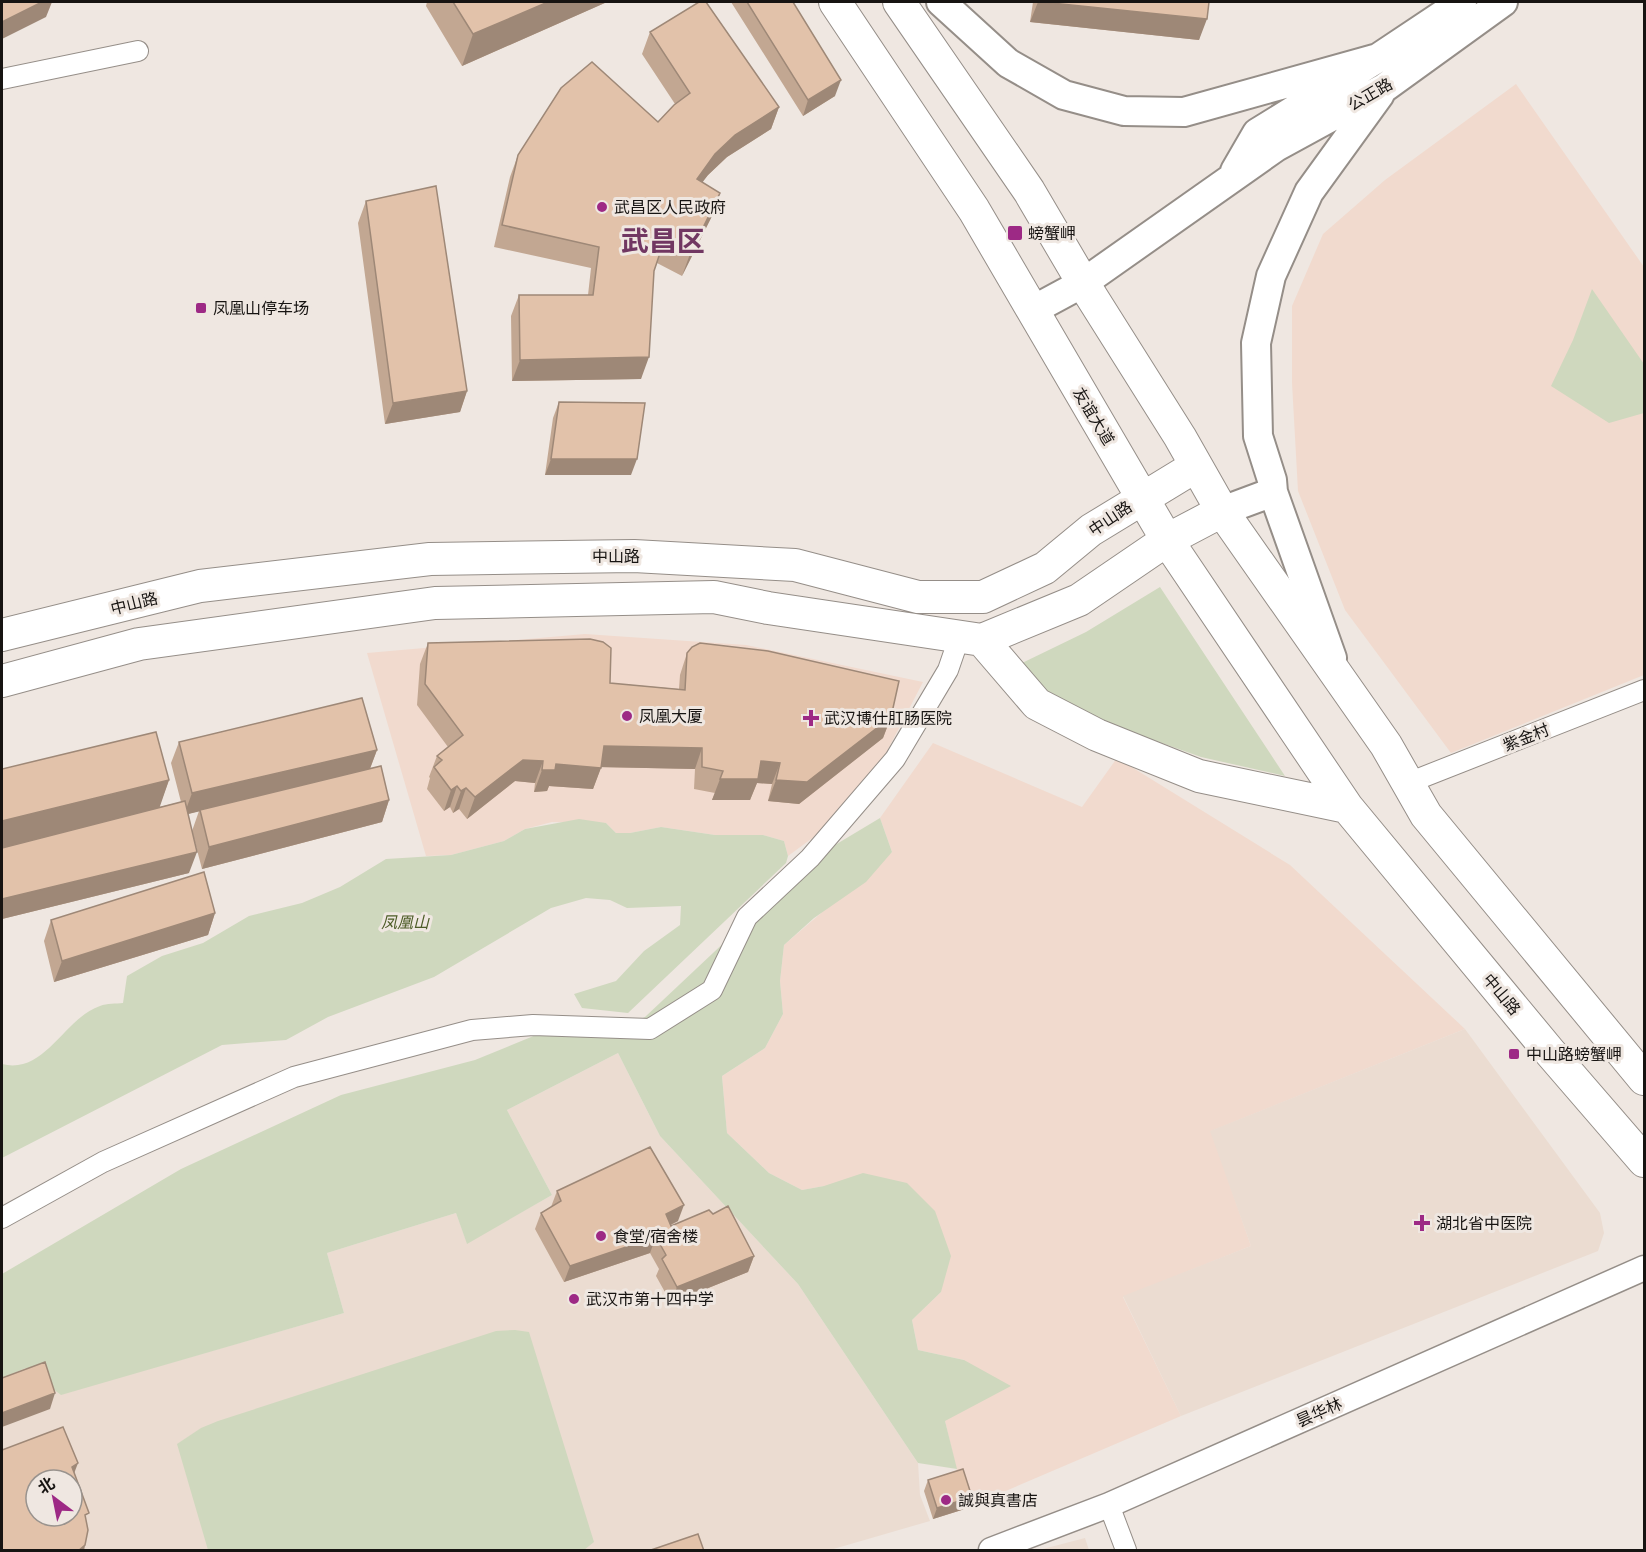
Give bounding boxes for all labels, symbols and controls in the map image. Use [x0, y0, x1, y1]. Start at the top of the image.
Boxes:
street label: 公正路 [1344, 72, 1396, 116]
place label: 武昌区人民政府 [614, 196, 726, 218]
marker: 武昌区人民政府 [595, 200, 609, 214]
district label: 武昌区 [621, 222, 705, 260]
place label: 螃蟹岬 [1028, 222, 1076, 244]
marker: 螃蟹岬 [1006, 224, 1024, 242]
place label: 凤凰山停车场 [213, 297, 309, 319]
marker: 凤凰山停车场 [194, 301, 208, 315]
street label: 友谊大道 [1068, 383, 1120, 449]
street label: 中山路 [1084, 495, 1136, 541]
street label: 中山路 [592, 545, 640, 567]
street label: 中山路 [108, 587, 160, 619]
place label: 凤凰大厦 [639, 705, 703, 727]
place label: 武汉博仕肛肠医院 [824, 707, 952, 729]
marker: 凤凰大厦 [620, 709, 634, 723]
marker: 武汉博仕肛肠医院 [802, 709, 820, 727]
street label: 紫金村 [1500, 718, 1552, 756]
park label: 凤凰山 [381, 911, 430, 933]
street label: 中山路 [1478, 969, 1526, 1019]
place label: 中山路螃蟹岬 [1526, 1043, 1622, 1065]
marker: 中山路螃蟹岬 [1507, 1047, 1521, 1061]
place label: 湖北省中医院 [1436, 1212, 1532, 1234]
marker: 湖北省中医院 [1413, 1214, 1431, 1232]
place label: 食堂/宿舍楼 [613, 1225, 698, 1247]
marker: 食堂/宿舍楼 [594, 1229, 608, 1243]
place label: 武汉市第十四中学 [586, 1288, 714, 1310]
marker: 武汉市第十四中学 [567, 1292, 581, 1306]
street label: 昙华林 [1293, 1392, 1345, 1432]
north arrow [24, 1468, 84, 1528]
text: 北 [33, 1472, 59, 1499]
place label: 誠與真書店 [958, 1489, 1038, 1511]
marker: 誠與真書店 [939, 1493, 953, 1507]

